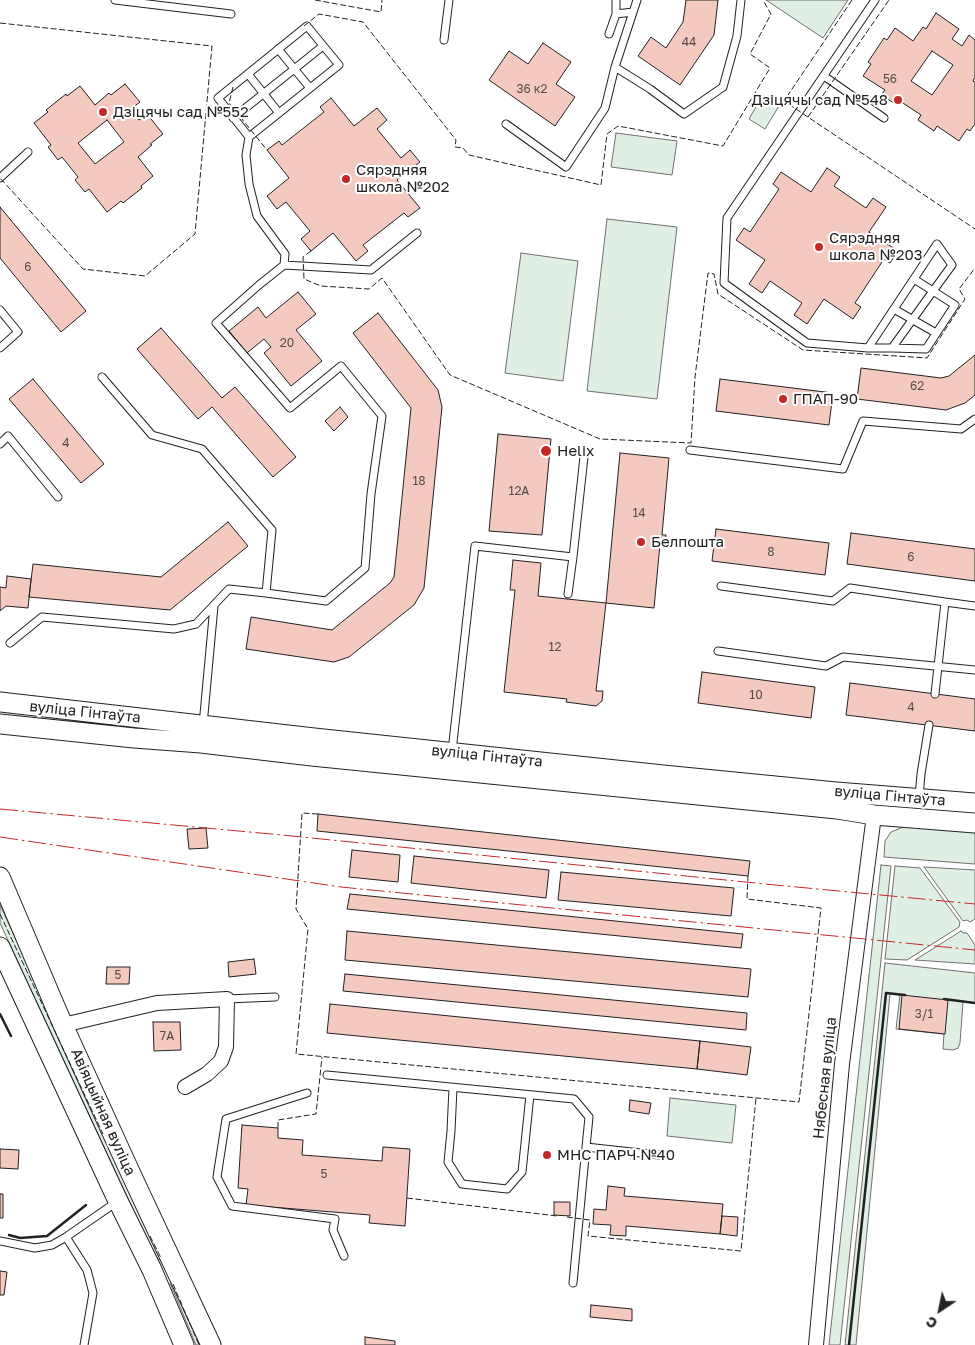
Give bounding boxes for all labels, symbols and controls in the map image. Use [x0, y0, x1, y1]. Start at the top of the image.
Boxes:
house number: 44 [682, 35, 696, 49]
house number: 56 [883, 72, 897, 86]
house number: 36 к2 [516, 82, 548, 96]
place label: Дзіцячы сад №548 [751, 91, 888, 109]
marker: Дзіцячы сад №548 [892, 94, 904, 106]
place label: Дзіцячы сад №552 [113, 103, 249, 121]
marker: Дзіцячы сад №552 [97, 106, 109, 118]
place label: Сярэдняя школа №202 [356, 161, 449, 196]
marker: Сярэдняя школа №202 [340, 173, 352, 185]
place label: Сярэдняя школа №203 [829, 229, 923, 264]
marker: Сярэдняя школа №203 [813, 241, 825, 253]
house number: 6 [24, 260, 32, 274]
house number: 20 [280, 336, 294, 350]
house number: 62 [910, 379, 924, 393]
place label: ГПАП-90 [793, 390, 858, 408]
marker: ГПАП-90 [777, 393, 789, 405]
house number: 4 [62, 436, 70, 450]
place label: Helix [557, 442, 594, 460]
marker: Helix [539, 444, 553, 458]
house number: 18 [412, 474, 426, 488]
house number: 12А [509, 484, 529, 498]
house number: 14 [632, 506, 646, 520]
place label: Белпошта [651, 533, 724, 551]
marker: Белпошта [635, 536, 647, 548]
house number: 8 [767, 545, 775, 559]
house number: 6 [907, 550, 915, 564]
house number: 12 [549, 640, 561, 654]
house number: 10 [749, 688, 763, 702]
street label: вуліца Гінтаўта [28, 697, 142, 727]
house number: 4 [907, 700, 915, 714]
street label: вуліца Гінтаўта [430, 741, 544, 771]
street label: вуліца Гінтаўта [834, 782, 946, 810]
house number: 5 [115, 968, 121, 982]
house number: 3/1 [915, 1007, 933, 1021]
street label: Нябесная вуліца [810, 1016, 840, 1140]
house number: 7А [160, 1029, 174, 1043]
street label: Авіяцыйная вуліца [67, 1046, 139, 1178]
place label: МНС ПАРЧ №40 [557, 1146, 675, 1164]
marker: МНС ПАРЧ №40 [541, 1149, 553, 1161]
house number: 5 [321, 1167, 327, 1181]
north arrow [915, 1285, 965, 1335]
text: С [922, 1313, 940, 1333]

